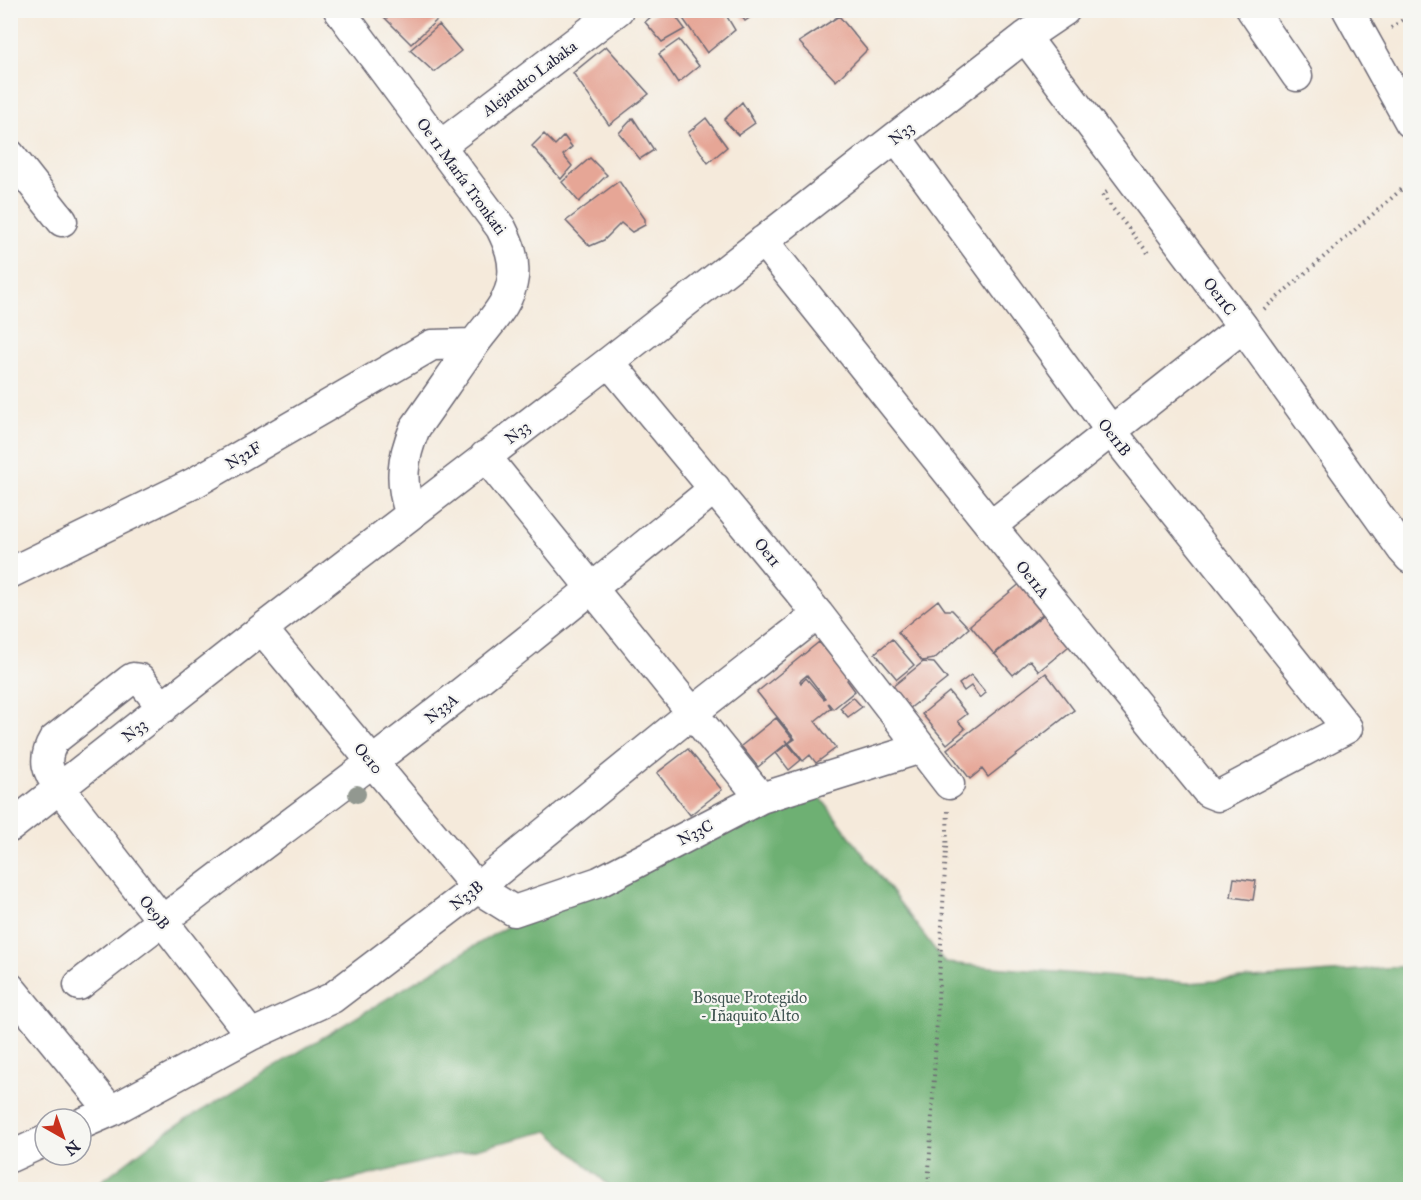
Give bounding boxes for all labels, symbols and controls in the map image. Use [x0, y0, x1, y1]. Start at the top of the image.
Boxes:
street label: Alejandro Labaka [477, 36, 581, 121]
street label: Oe 11 María Tronkati [413, 114, 511, 239]
street label: N33 [885, 118, 918, 149]
street label: Oe11C [1199, 274, 1240, 319]
street label: Oe11B [1094, 415, 1135, 460]
street label: N33 [501, 417, 534, 448]
street label: N32F [222, 437, 265, 473]
street label: Oe11 [750, 534, 785, 571]
street label: Oe11A [1012, 557, 1053, 602]
street label: N33A [421, 689, 462, 727]
street label: N33 [118, 715, 151, 746]
street label: Oe10 [350, 739, 387, 778]
street label: N33C [674, 816, 716, 849]
street label: N33B [446, 877, 487, 914]
street label: Oe9B [135, 891, 174, 933]
park label: Bosque Protegido - Iñaquito Alto [693, 988, 807, 1026]
north arrow [33, 1107, 93, 1167]
text: N [61, 1136, 84, 1160]

